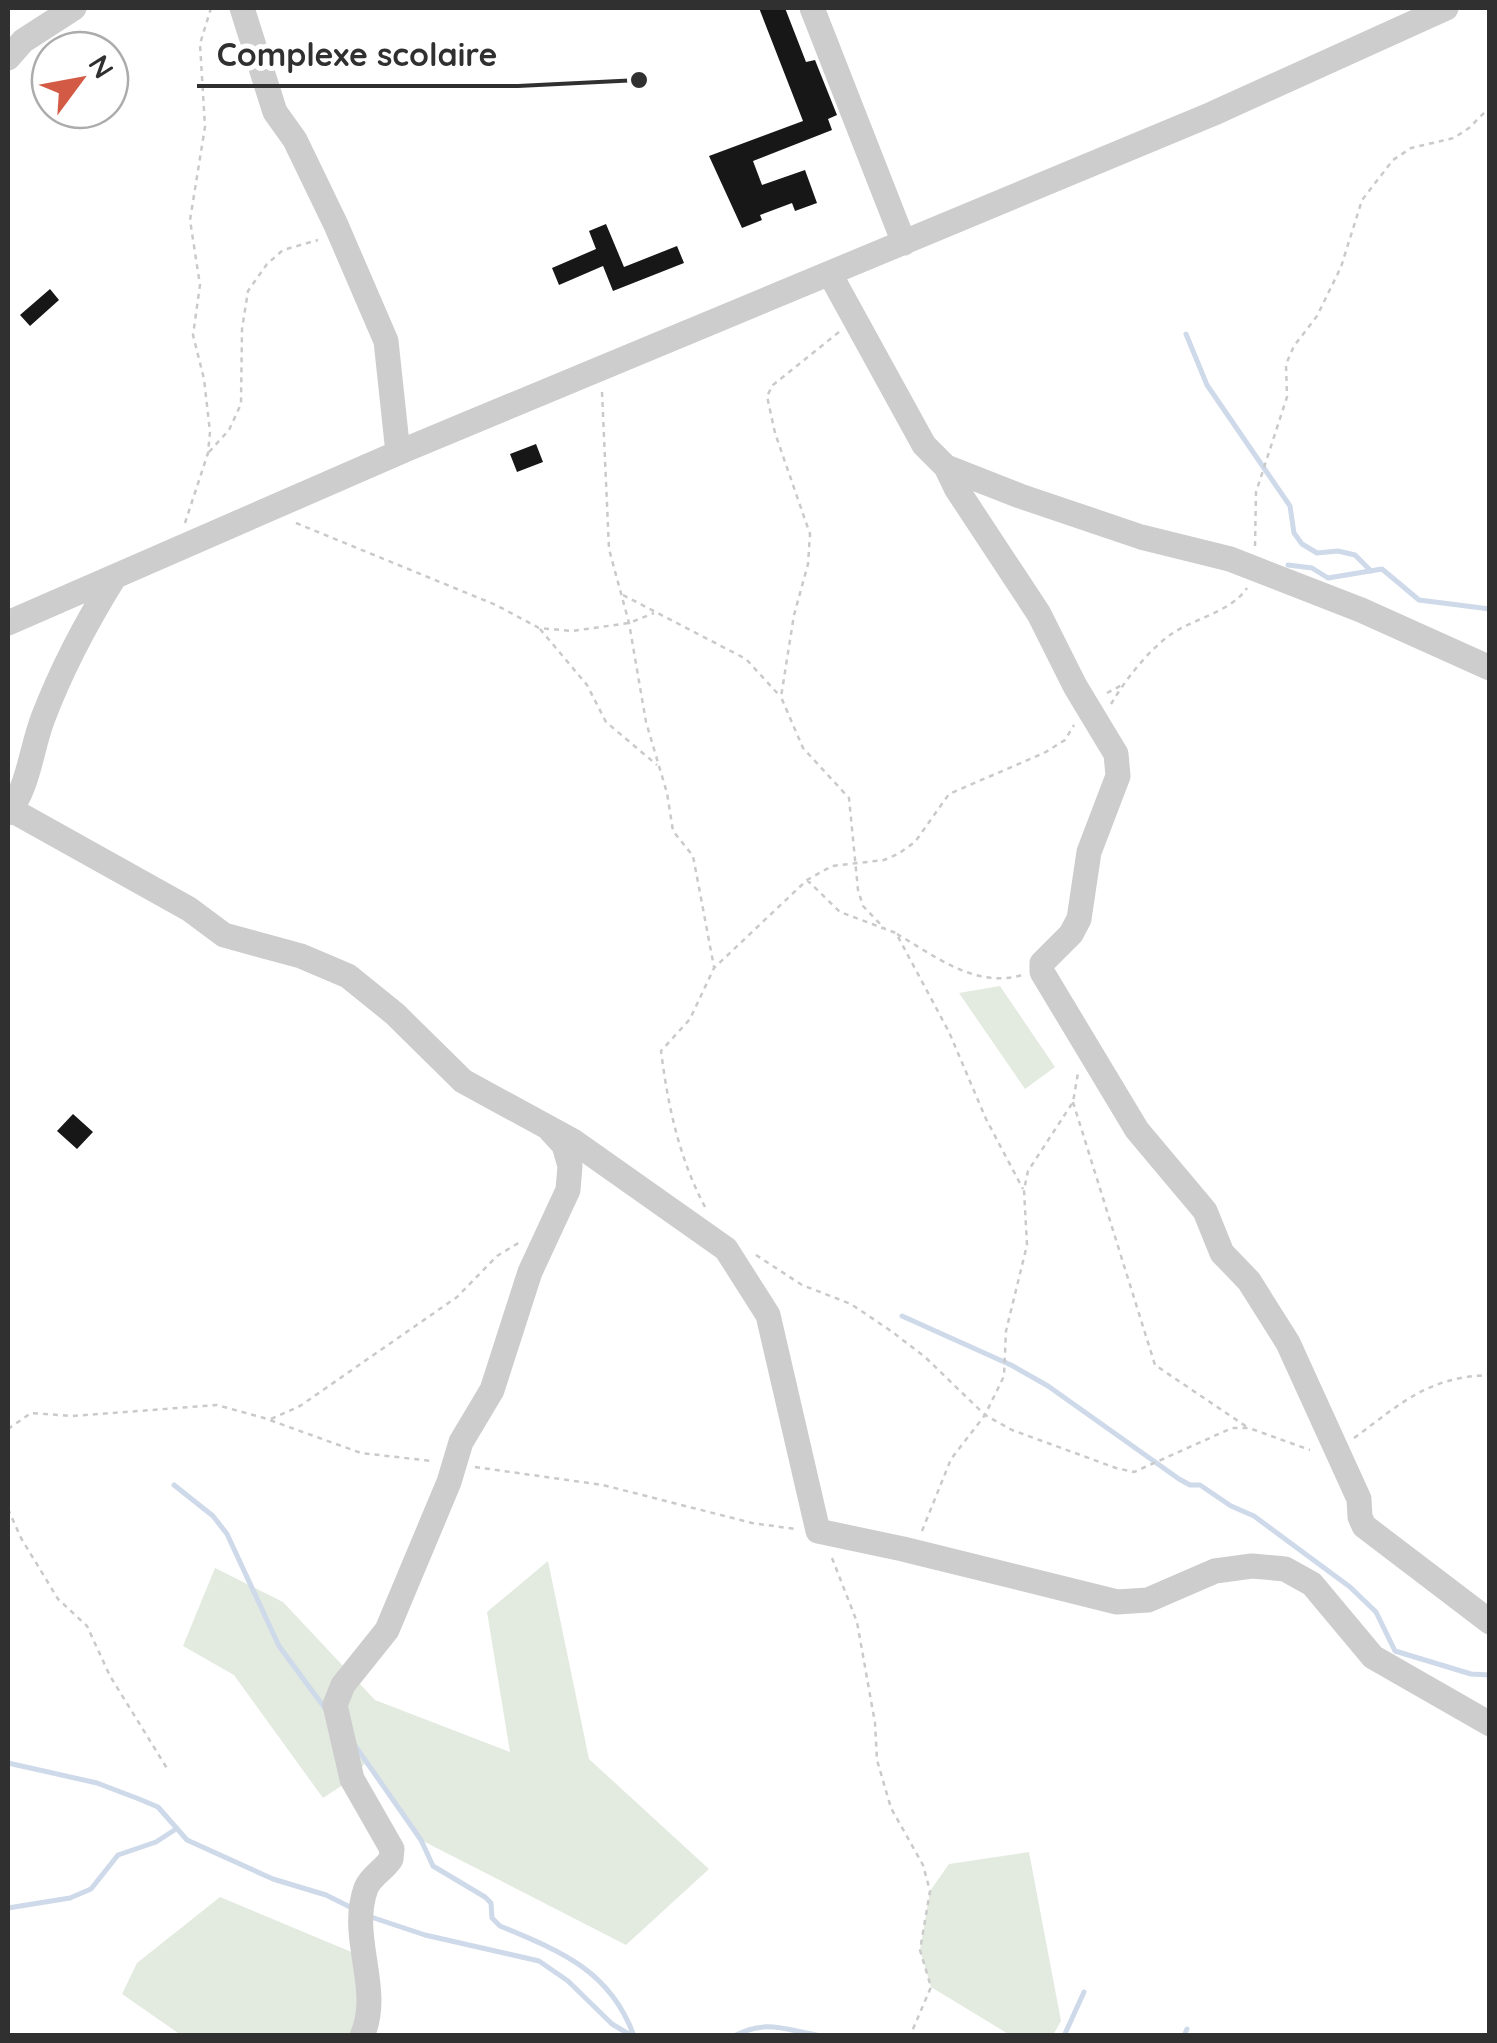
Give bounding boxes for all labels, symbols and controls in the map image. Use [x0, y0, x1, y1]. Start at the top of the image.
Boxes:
callout: Complexe scolaire [197, 24, 518, 86]
north arrow [30, 30, 130, 130]
text: Complexe scolaire [217, 34, 497, 74]
text: N [81, 48, 122, 84]

